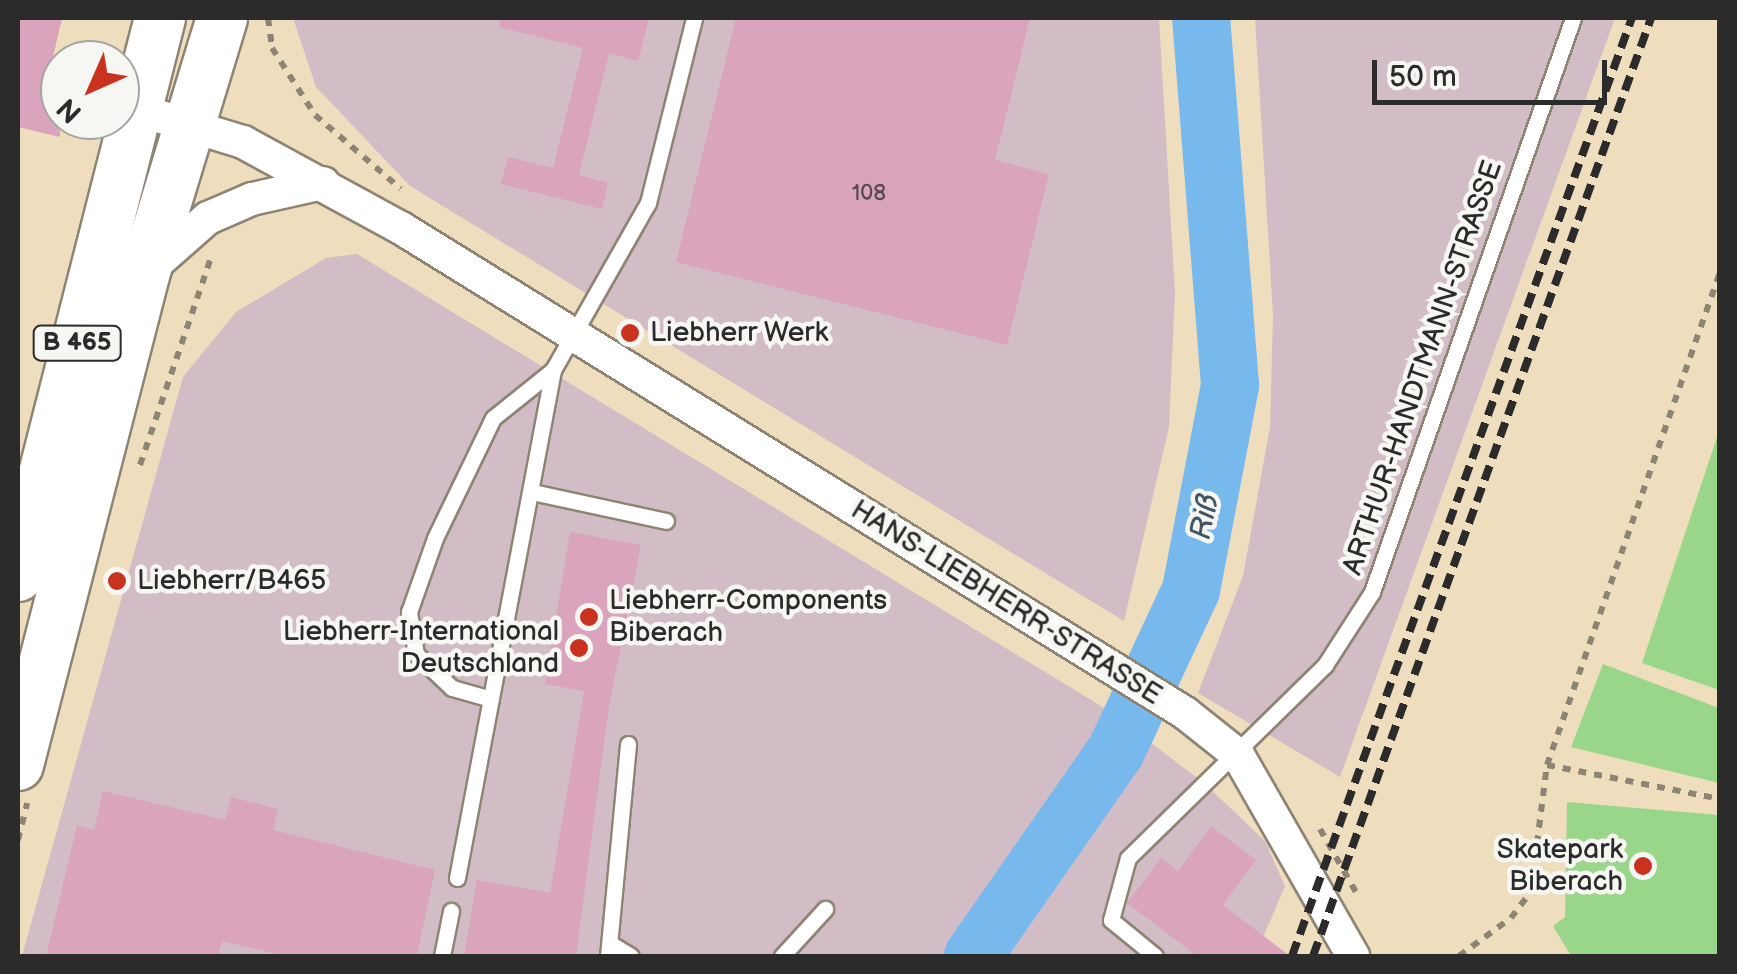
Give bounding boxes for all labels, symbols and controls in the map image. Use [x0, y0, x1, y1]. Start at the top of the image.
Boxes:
north arrow [40, 40, 140, 140]
scale bar [1377, 40, 1612, 102]
text: 50 m [1389, 59, 1457, 95]
text: N [51, 91, 89, 129]
street label: ARTHUR-HANDTMANN-STRASSE [1336, 157, 1510, 579]
house number: 108 [852, 181, 886, 207]
place label: Liebherr Werk [650, 316, 829, 350]
marker: Liebherr Werk [619, 322, 641, 344]
road number: B 465 [32, 323, 122, 363]
water label: Riß [1183, 492, 1227, 542]
street label: HANS-LIEBHERR-STRASSE [845, 493, 1167, 713]
place label: Liebherr/B465 [137, 564, 326, 598]
marker: Liebherr/B465 [106, 570, 128, 592]
place label: Liebherr-Components Biberach [609, 584, 887, 650]
marker: Liebherr-Components Biberach [578, 606, 600, 628]
place label: Liebherr-International Deutschland [283, 615, 559, 681]
marker: Liebherr-International Deutschland [568, 637, 590, 659]
place label: Skatepark Biberach [1497, 833, 1623, 899]
marker: Skatepark Biberach [1632, 855, 1654, 877]

